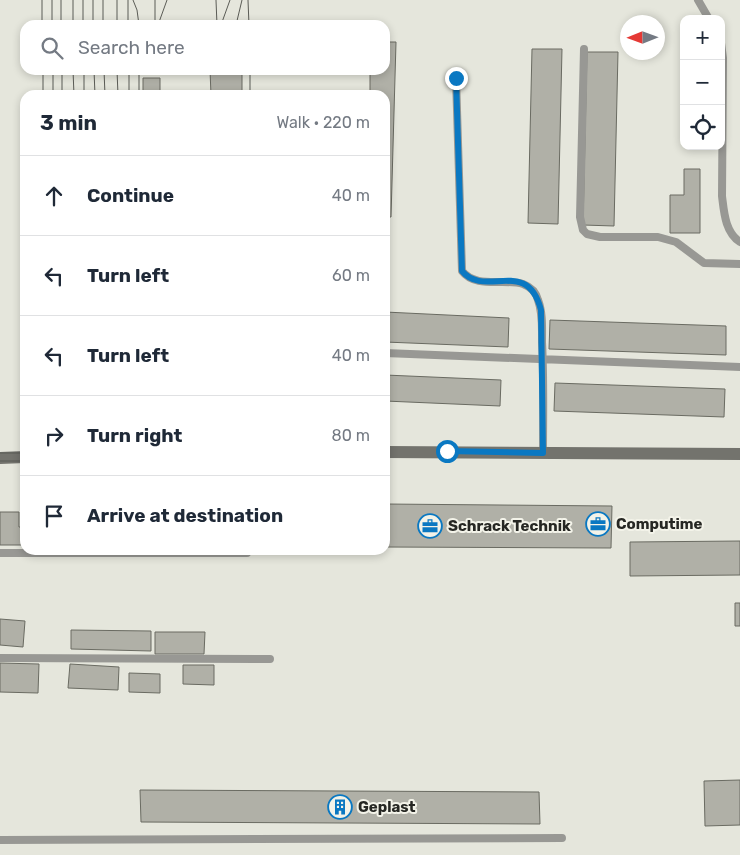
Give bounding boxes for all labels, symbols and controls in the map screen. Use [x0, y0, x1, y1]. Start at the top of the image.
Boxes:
north arrow [620, 15, 665, 60]
map controls [680, 15, 725, 150]
button: + [680, 15, 725, 60]
search box [20, 20, 390, 75]
icon: search [38, 34, 66, 62]
text: Search here [78, 36, 185, 59]
button: − [680, 60, 725, 105]
route end [445, 67, 468, 90]
button: locate [680, 105, 725, 150]
text: 3 min [40, 110, 97, 135]
text: Walk · 220 m [277, 113, 370, 132]
icon: ahead [40, 182, 68, 210]
text: Continue [87, 184, 174, 207]
text: 40 m [332, 186, 370, 205]
icon: left [40, 262, 68, 290]
text: Turn left [87, 264, 169, 287]
text: 60 m [332, 266, 370, 285]
icon: left [40, 342, 68, 370]
text: Turn left [87, 344, 169, 367]
text: 40 m [332, 346, 370, 365]
icon: right [40, 422, 68, 450]
text: Turn right [87, 424, 182, 447]
text: 80 m [332, 426, 370, 445]
route start [436, 440, 459, 463]
icon: arrive [40, 502, 68, 530]
text: Arrive at destination [87, 504, 283, 527]
office icon: Computime [585, 511, 611, 537]
office icon: Schrack Technik [417, 513, 443, 539]
place label: Computime [616, 515, 703, 533]
place label: Schrack Technik [448, 517, 571, 535]
building icon: Geplast [327, 794, 353, 820]
place label: Geplast [358, 798, 416, 816]

